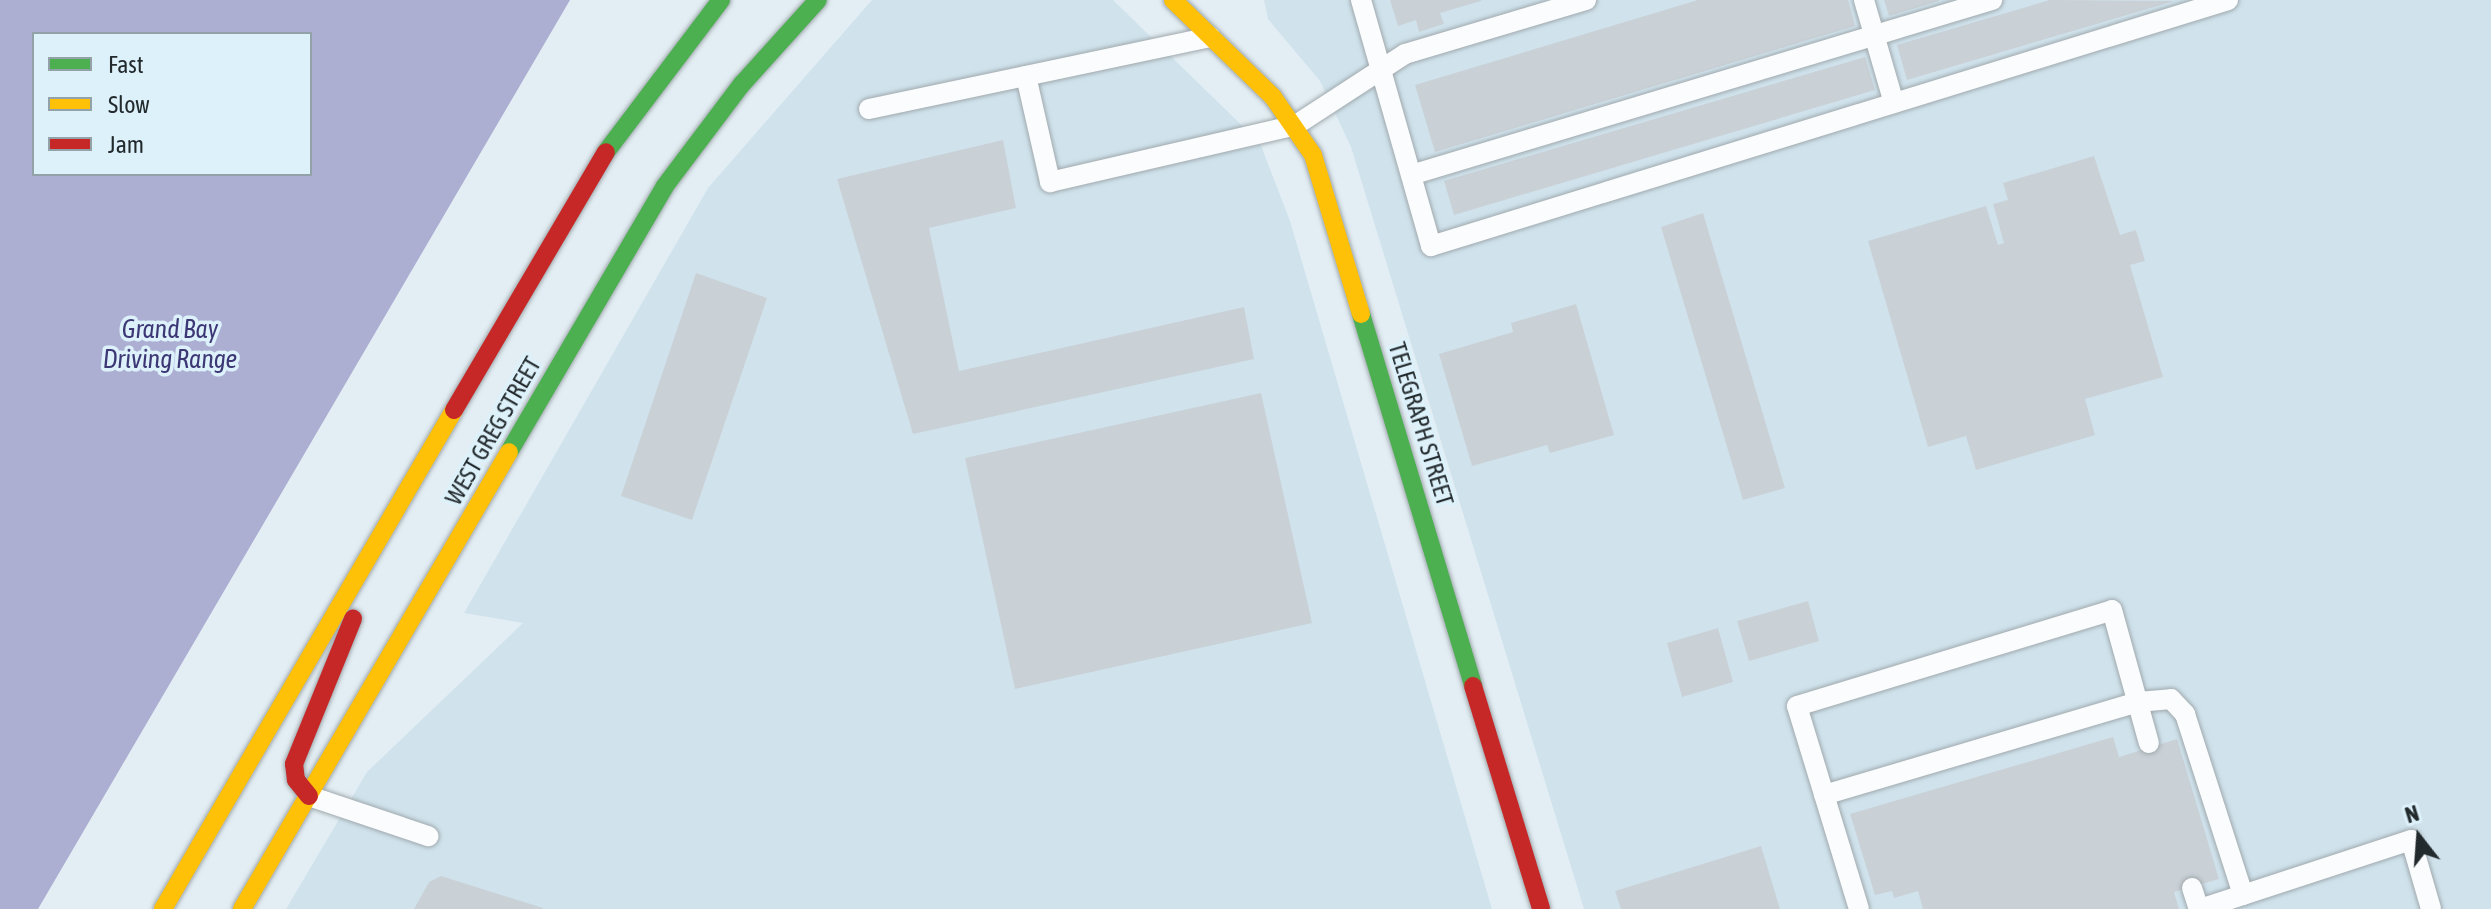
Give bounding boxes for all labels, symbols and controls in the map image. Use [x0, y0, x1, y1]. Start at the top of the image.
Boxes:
legend [32, 32, 312, 176]
text: Fast [108, 51, 144, 78]
text: Slow [108, 91, 150, 118]
text: Jam [108, 131, 144, 158]
water label: Grand Bay Driving Range [103, 314, 237, 376]
street label: TELEGRAPH STREET [1382, 339, 1460, 509]
street label: WEST GREG STREET [439, 352, 547, 510]
north arrow [2379, 797, 2459, 877]
text: N [2402, 800, 2422, 828]

